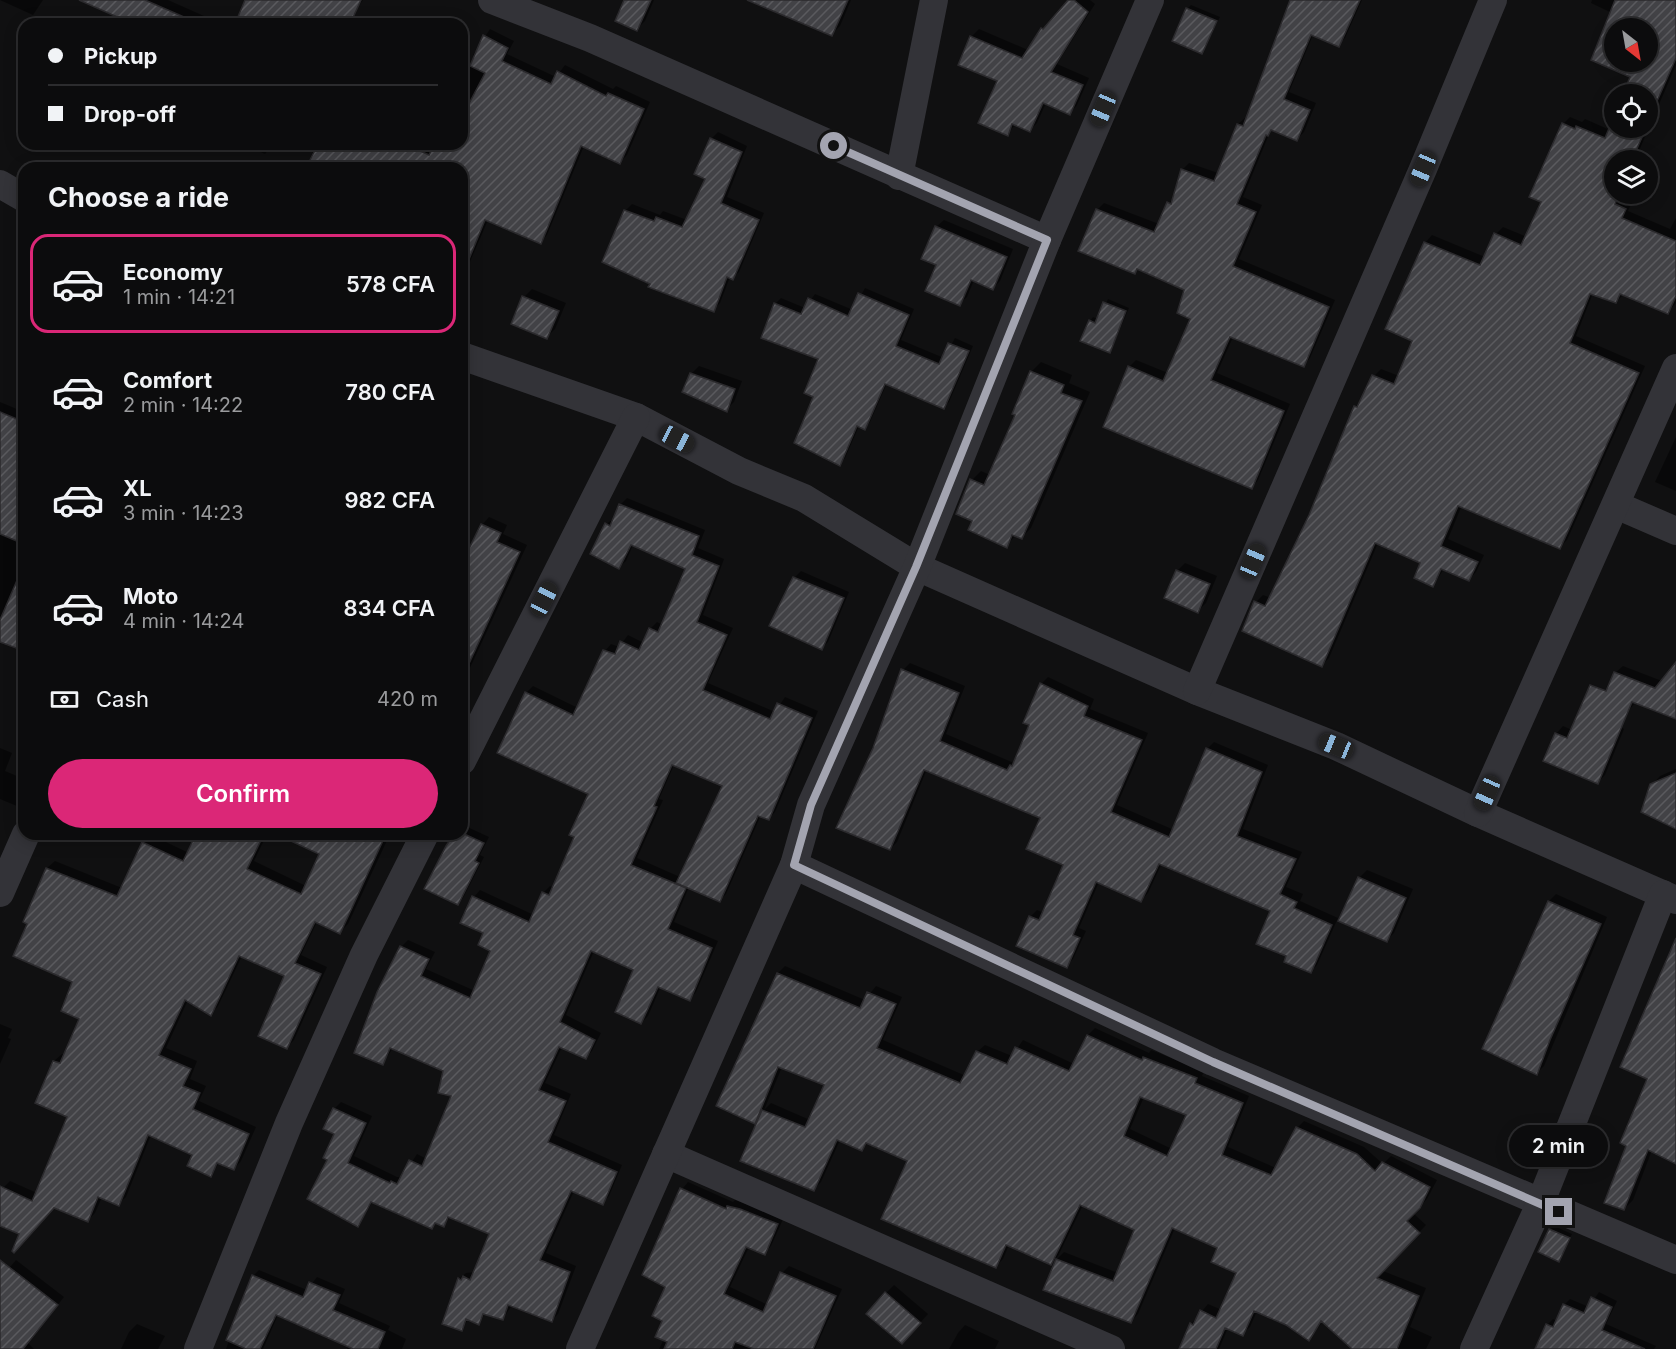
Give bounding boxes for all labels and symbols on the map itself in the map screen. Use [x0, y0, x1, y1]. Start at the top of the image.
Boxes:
north arrow [1604, 18, 1658, 72]
car [1088, 89, 1118, 129]
route start [820, 132, 847, 159]
car [1408, 149, 1438, 189]
car [657, 423, 697, 455]
car [1238, 541, 1268, 581]
car [528, 579, 560, 619]
car [1316, 731, 1356, 761]
car [1471, 773, 1503, 813]
callout: 2 min [1510, 1125, 1608, 1167]
route end [1545, 1198, 1572, 1225]

